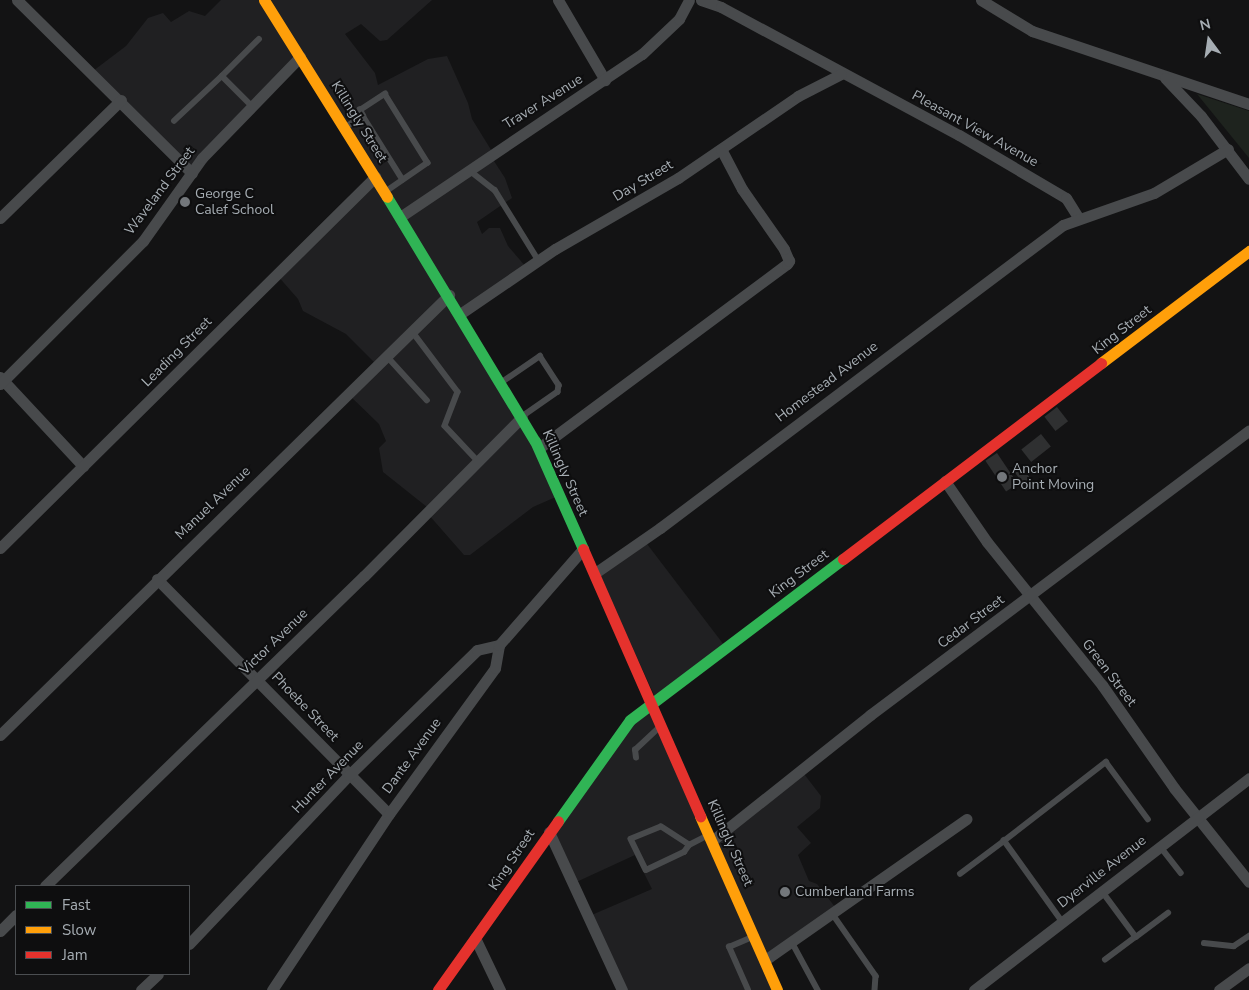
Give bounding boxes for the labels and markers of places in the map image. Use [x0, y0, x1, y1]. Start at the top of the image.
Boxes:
place label: George C Calef School [195, 186, 274, 218]
marker: George C Calef School [179, 196, 191, 208]
place label: Anchor Point Moving [1012, 461, 1094, 494]
marker: Anchor Point Moving [996, 471, 1008, 483]
place label: Cumberland Farms [795, 884, 915, 900]
marker: Cumberland Farms [779, 886, 791, 898]

